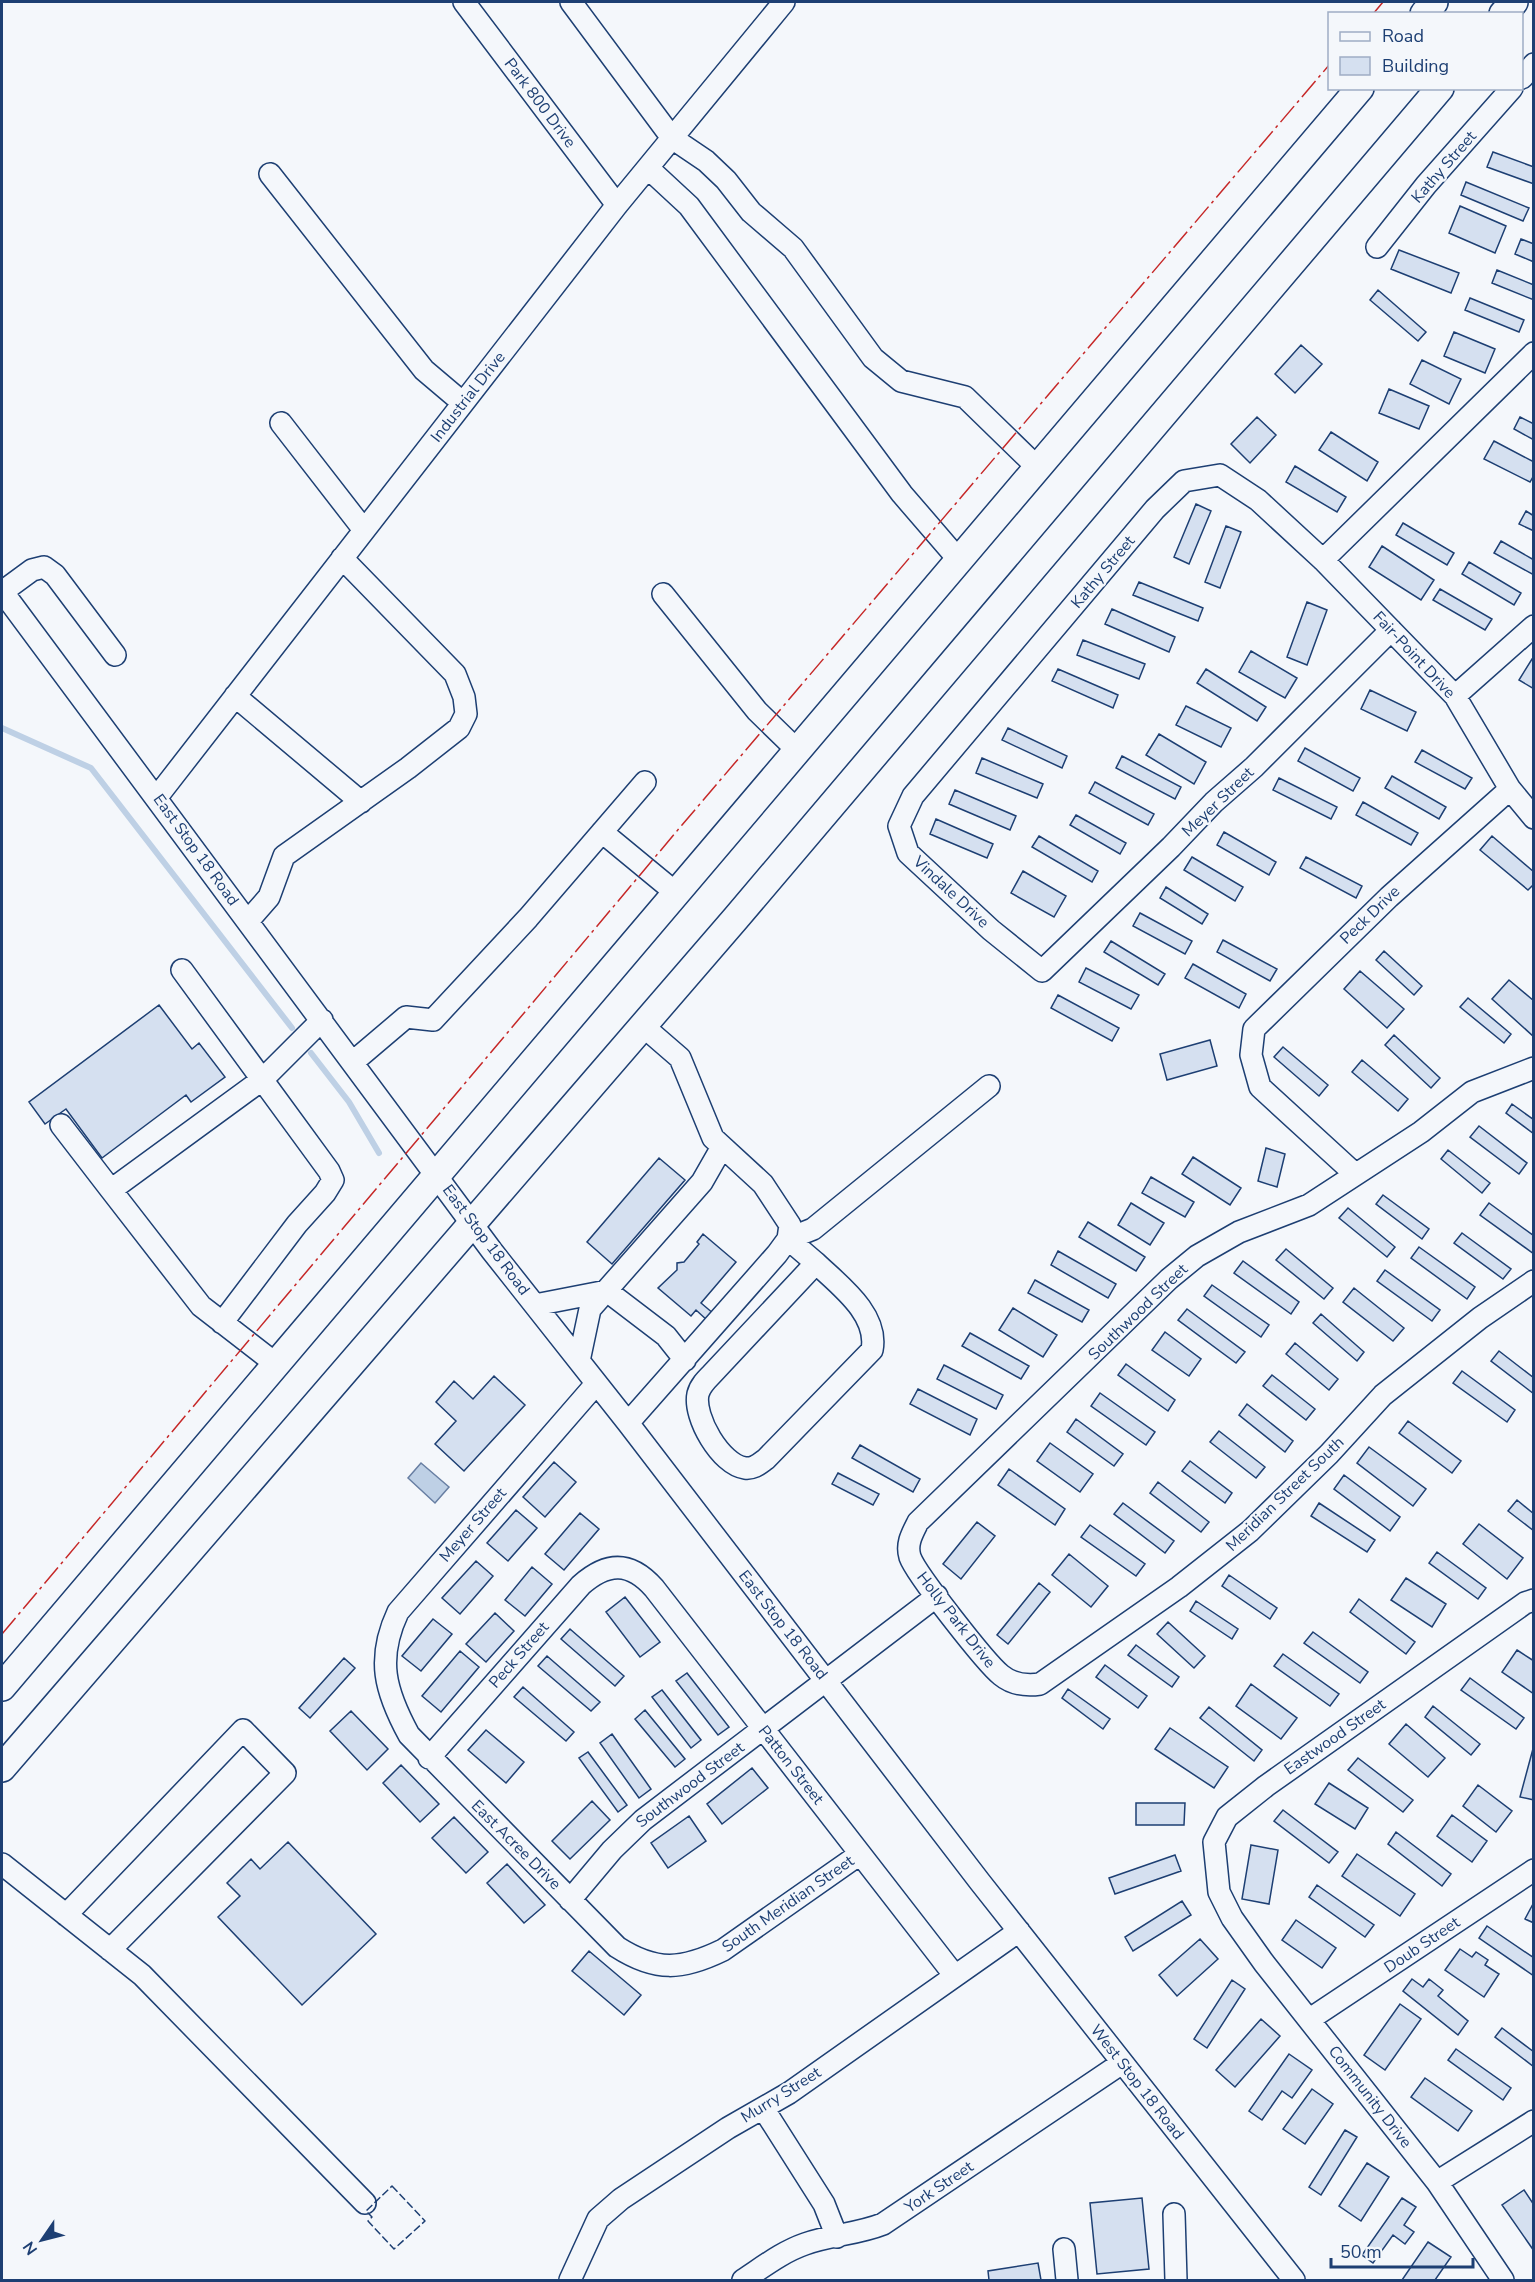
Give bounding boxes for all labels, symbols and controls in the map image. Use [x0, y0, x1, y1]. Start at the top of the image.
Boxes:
legend [1328, 12, 1523, 90]
text: Road [1382, 24, 1424, 48]
street label: Park 800 Drive [499, 54, 581, 152]
text: Building [1382, 54, 1449, 78]
street label: Kathy Street [1406, 126, 1482, 208]
street label: Industrial Drive [426, 347, 510, 447]
street label: Kathy Street [1066, 531, 1140, 613]
street label: Fair-Point Drive [1368, 607, 1460, 703]
street label: Meyer Street [1177, 762, 1259, 842]
street label: East Stop 18 Road [148, 790, 244, 910]
street label: Vindale Drive [907, 850, 994, 933]
street label: Peck Drive [1335, 881, 1405, 949]
street label: East Stop 18 Road [437, 1180, 535, 1300]
street label: Southwood Street [1083, 1258, 1193, 1365]
street label: Meridian Street South [1221, 1432, 1349, 1556]
street label: Meyer Street [434, 1483, 512, 1567]
street label: East Stop 18 Road [733, 1566, 833, 1684]
street label: Holly Park Drive [911, 1567, 1001, 1673]
street label: Peck Street [484, 1617, 554, 1693]
street label: Eastwood Street [1280, 1694, 1390, 1780]
street label: Patton Street [753, 1721, 829, 1809]
street label: Southwood Street [631, 1737, 749, 1833]
street label: East Acree Drive [466, 1795, 566, 1895]
street label: South Meridian Street [718, 1850, 859, 1958]
street label: Doub Street [1380, 1911, 1464, 1978]
street label: West Stop 18 Road [1085, 2020, 1189, 2144]
street label: Community Drive [1323, 2041, 1417, 2153]
street label: Murry Street [737, 2061, 826, 2128]
street label: York Street [899, 2156, 978, 2219]
north arrow [12, 2210, 72, 2270]
scale bar [1331, 2231, 1474, 2269]
text: N [18, 2237, 43, 2259]
text: 50 m [1340, 2240, 1382, 2264]

